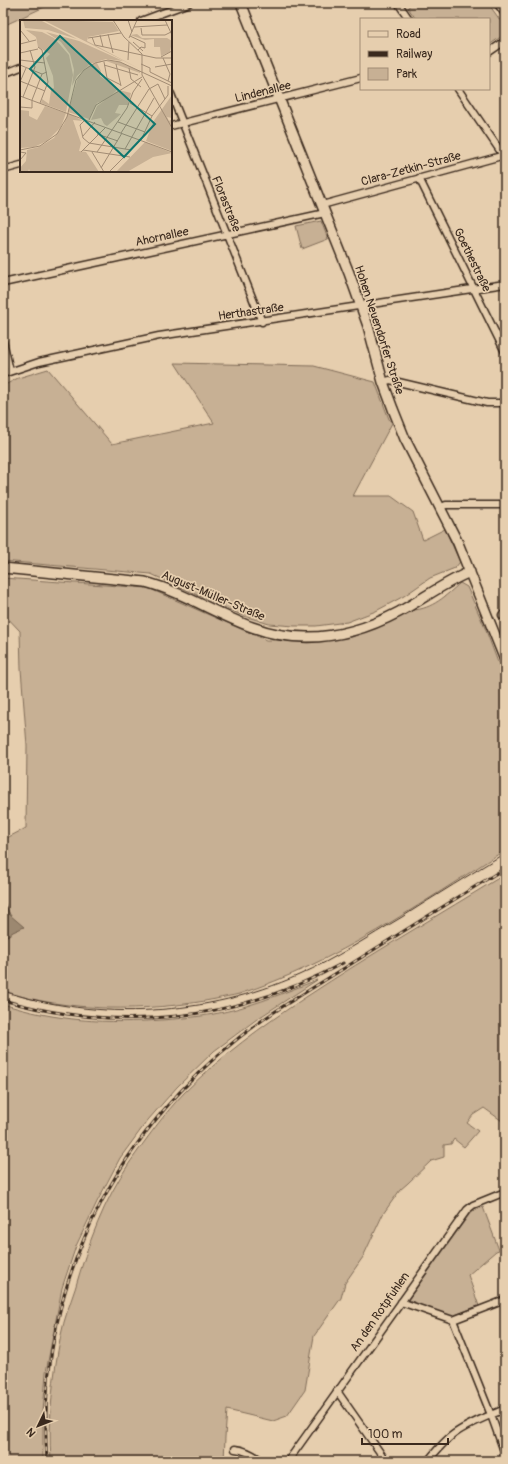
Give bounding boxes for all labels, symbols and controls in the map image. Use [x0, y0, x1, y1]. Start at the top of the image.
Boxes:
legend [360, 18, 490, 90]
inset map [20, 20, 172, 172]
text: Road [396, 27, 421, 42]
text: Railway [396, 47, 432, 62]
text: Park [396, 67, 417, 82]
street label: Lindenallee [233, 78, 293, 106]
street label: Clara-Zetkin-Straße [359, 148, 463, 190]
street label: Florastraße [208, 174, 244, 234]
street label: Ahornallee [134, 224, 190, 250]
street label: Goethestraße [450, 226, 494, 294]
street label: Hohen Neuendorfer Straße [351, 264, 407, 396]
street label: Herthastraße [217, 300, 285, 324]
street label: August-Müller-Straße [159, 567, 267, 625]
street label: An den Rotpfuhlen [347, 1269, 413, 1355]
north arrow [18, 1406, 58, 1446]
scale bar [362, 1420, 448, 1446]
text: N [23, 1425, 38, 1440]
text: 100 m [368, 1427, 403, 1442]

